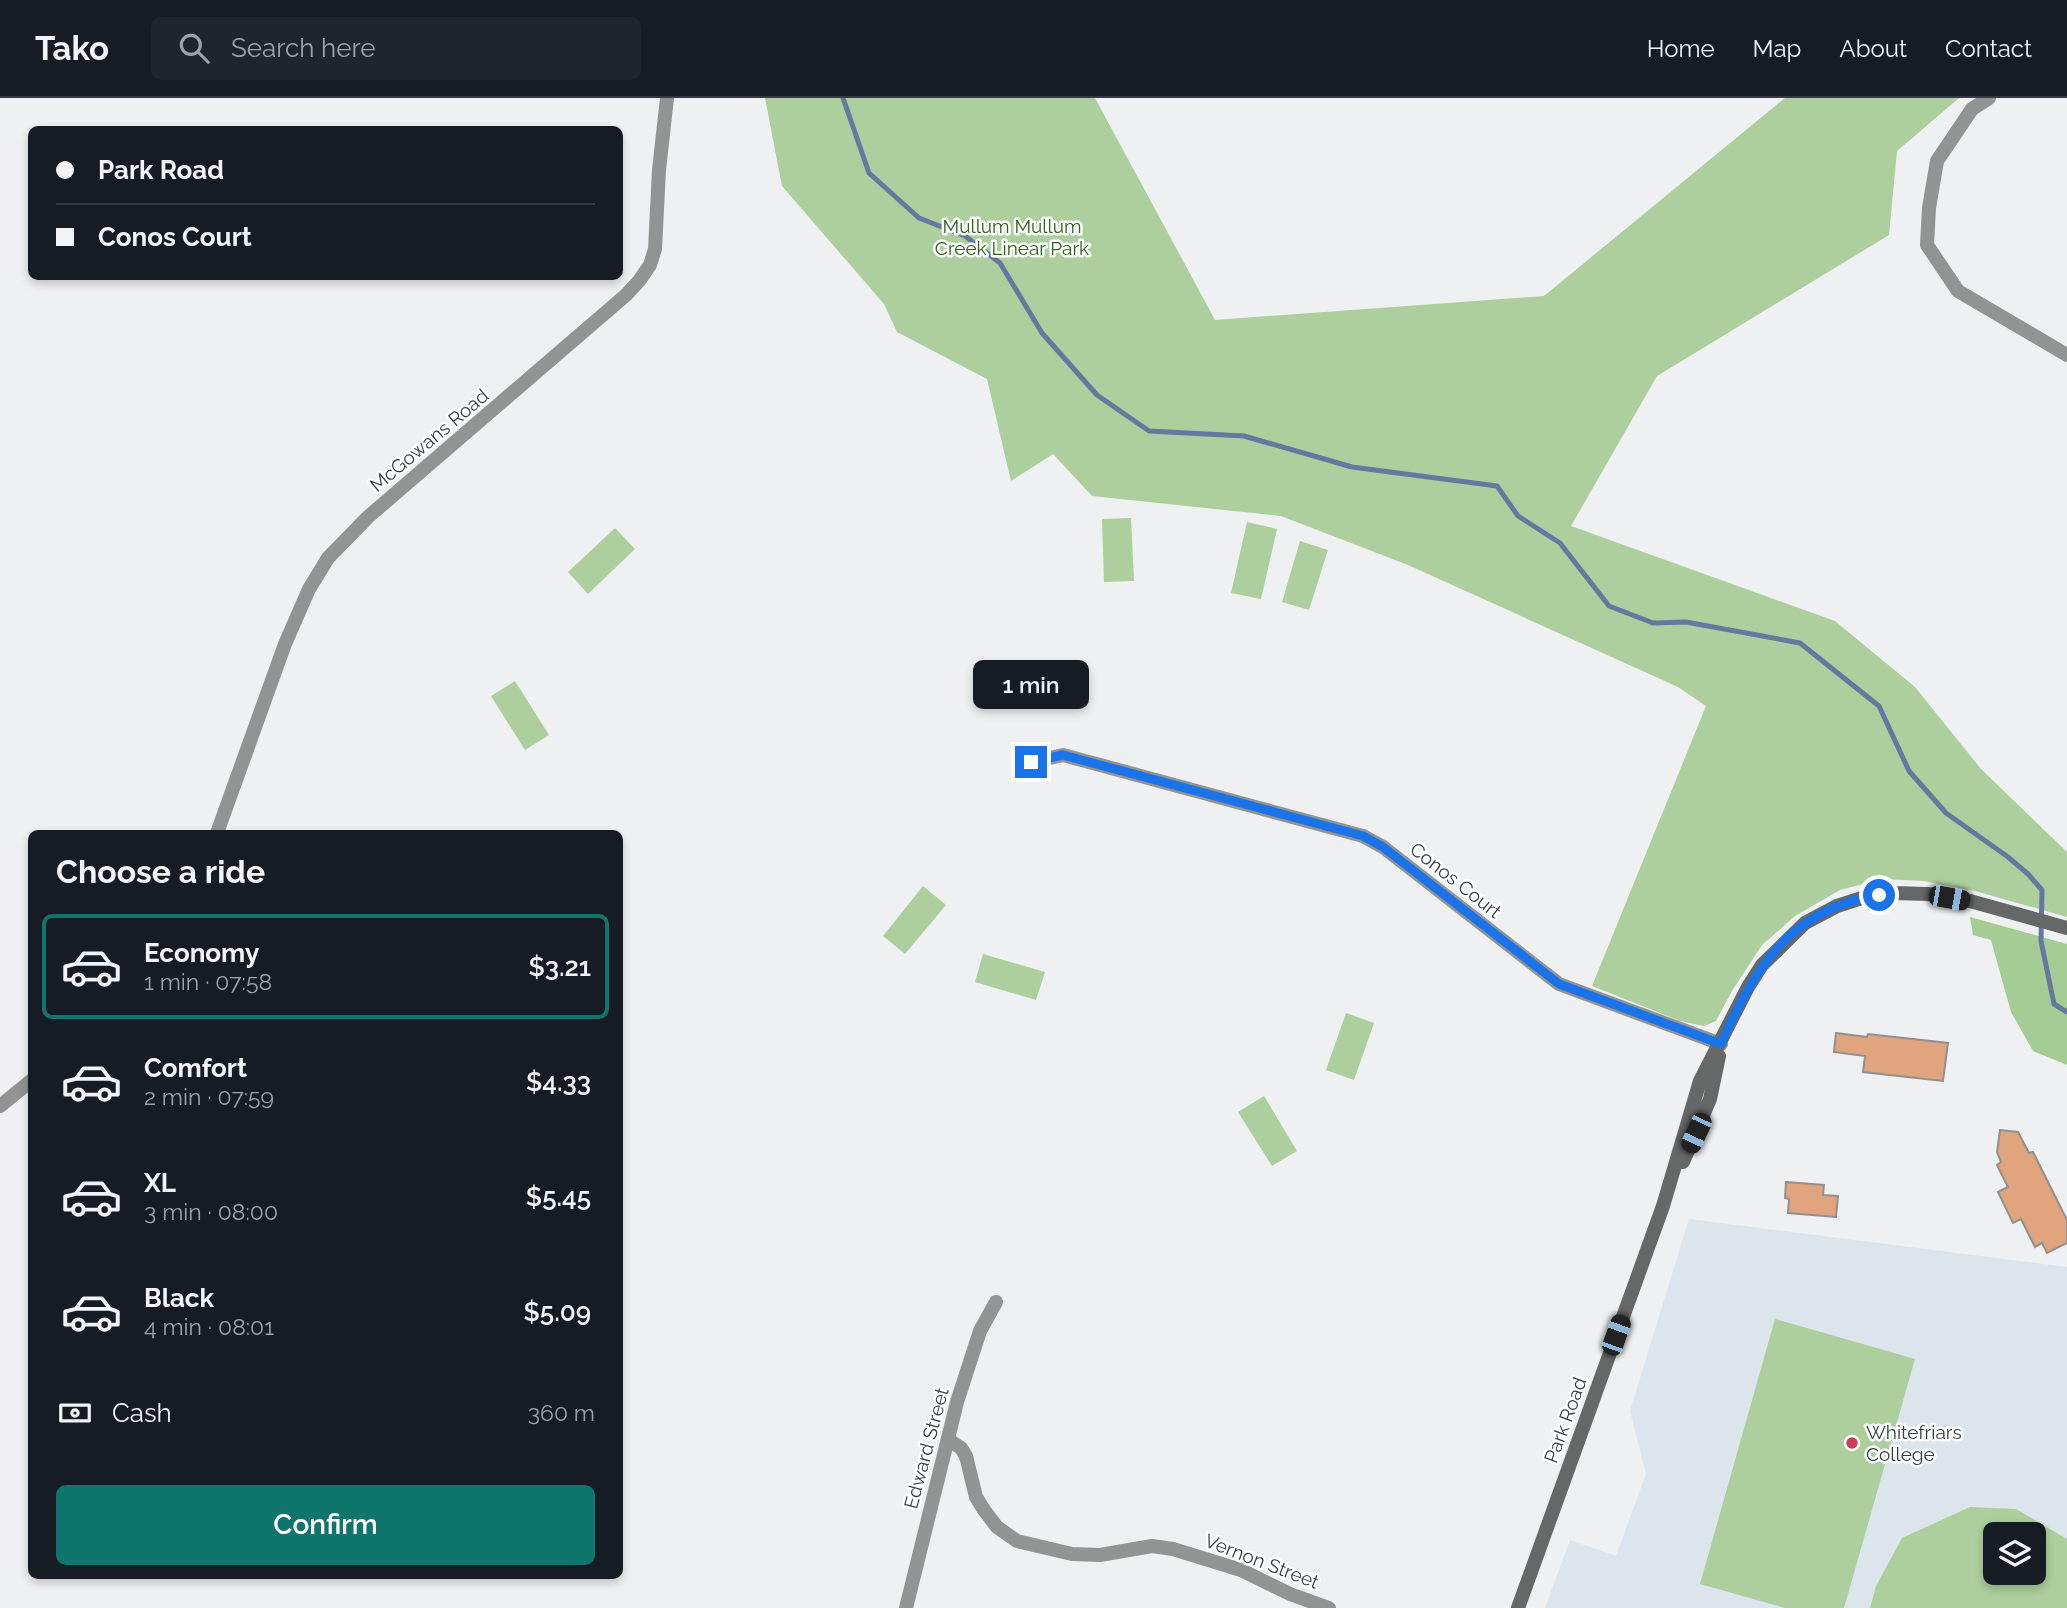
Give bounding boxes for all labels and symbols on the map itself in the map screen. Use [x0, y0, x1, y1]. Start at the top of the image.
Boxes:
park label: Mullum Mullum Creek Linear Park [935, 215, 1089, 259]
street label: McGowans Road [365, 384, 493, 496]
callout: 1 min [973, 660, 1089, 710]
route end [1015, 746, 1047, 778]
street label: Conos Court [1406, 838, 1506, 923]
route start [1863, 879, 1895, 911]
car [1927, 884, 1972, 912]
car [1678, 1110, 1715, 1156]
car [1599, 1312, 1634, 1358]
street label: Park Road [1539, 1374, 1591, 1466]
street label: Edward Street [899, 1384, 953, 1511]
place label: Whitefriars College [1866, 1421, 1962, 1465]
marker: Whitefriars College [1844, 1435, 1860, 1451]
street label: Vernon Street [1202, 1529, 1323, 1593]

